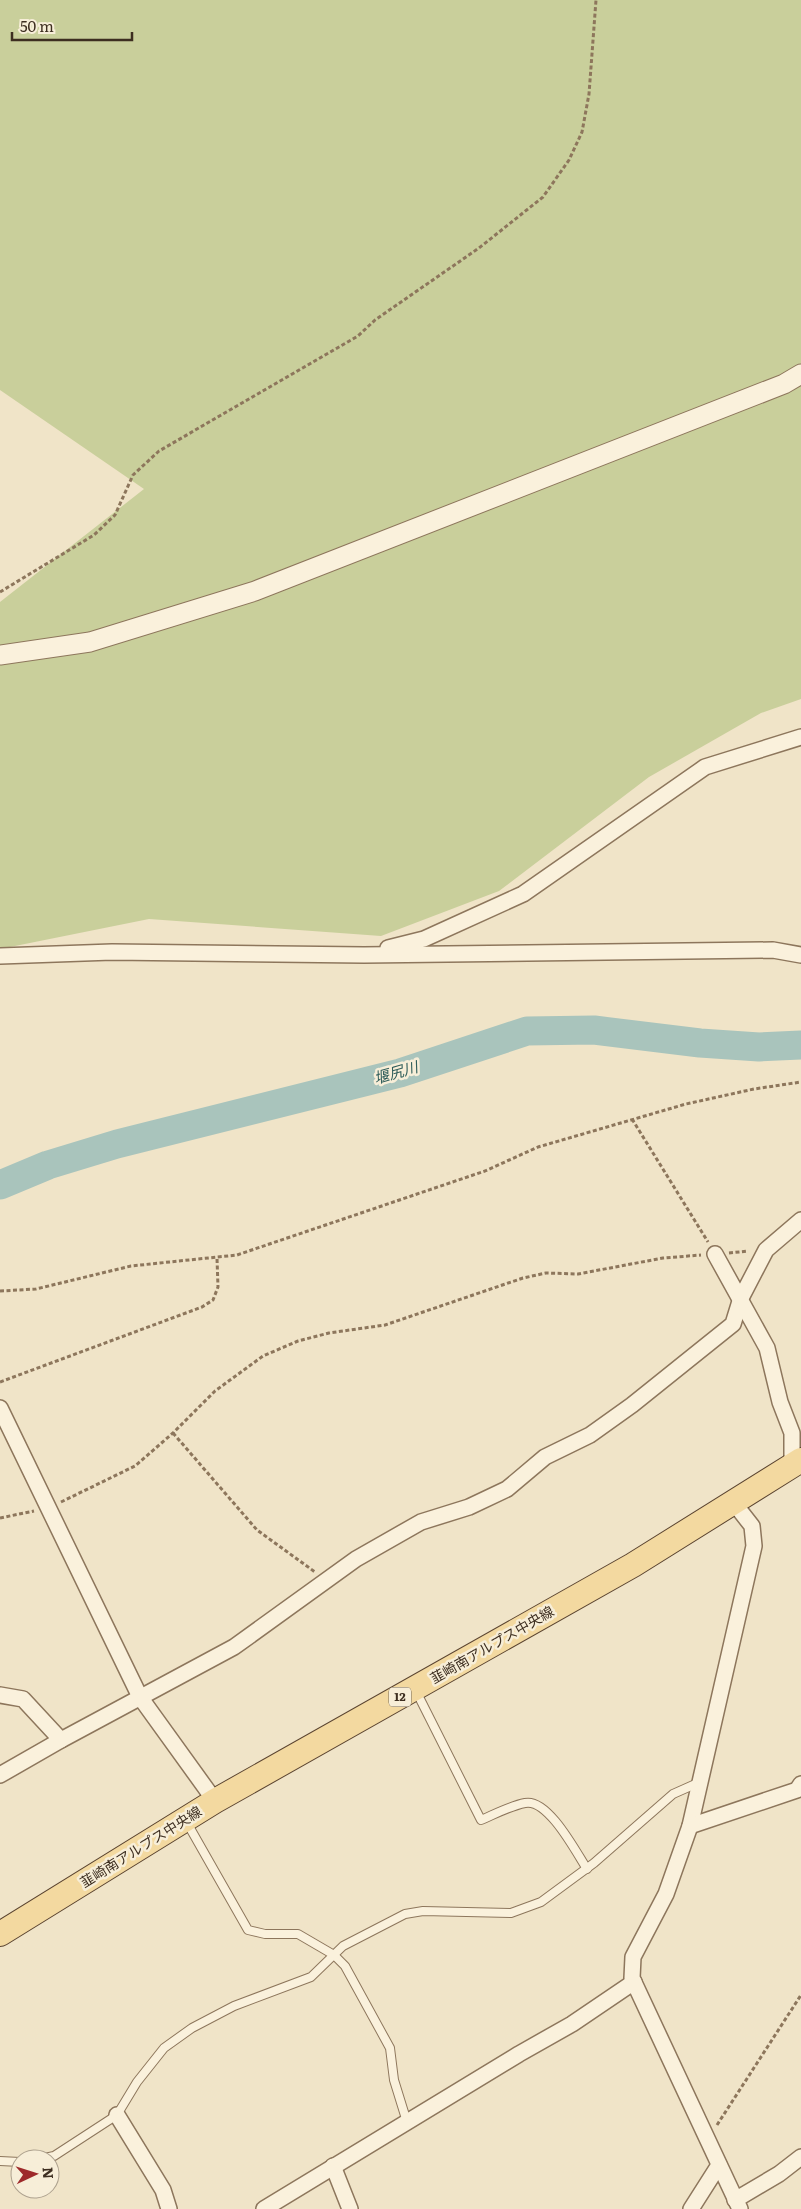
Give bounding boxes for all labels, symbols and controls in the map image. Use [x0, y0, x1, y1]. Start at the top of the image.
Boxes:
scale bar [12, 10, 132, 42]
text: 50 m [20, 14, 54, 37]
water label: 堰尻川 [371, 1054, 422, 1089]
street label: 韮崎南アルプス中央線 [426, 1601, 557, 1688]
road number: 12 [389, 1688, 411, 1706]
street label: 韮崎南アルプス中央線 [76, 1801, 205, 1892]
north arrow [10, 2149, 60, 2199]
text: N [39, 2166, 59, 2180]

